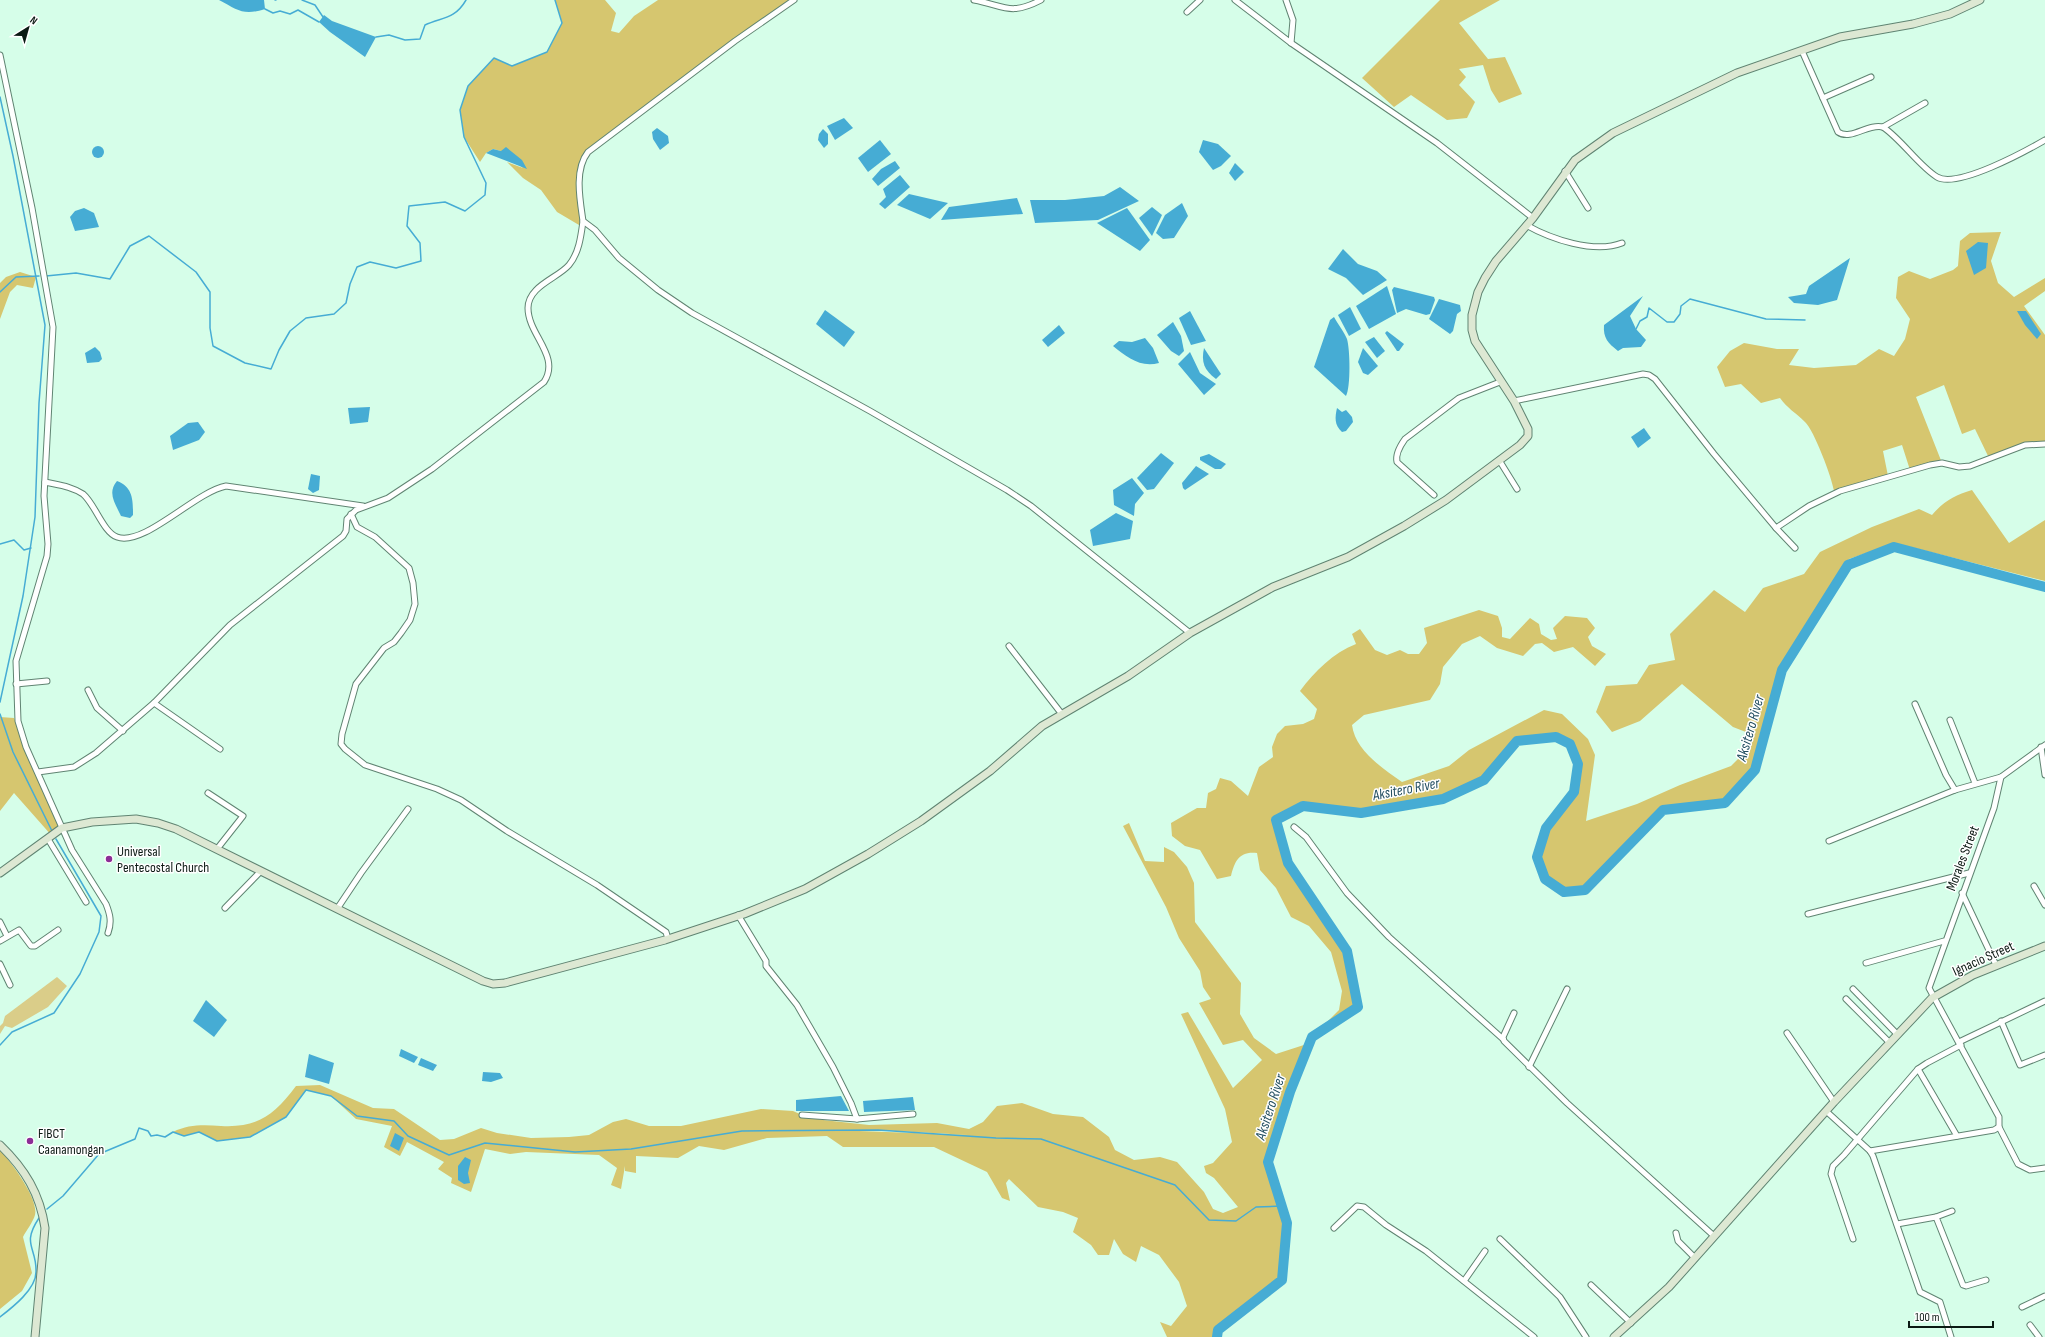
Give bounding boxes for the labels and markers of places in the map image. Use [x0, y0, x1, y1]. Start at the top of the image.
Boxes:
place label: Universal Pentecostal Church [117, 843, 209, 876]
marker: Universal Pentecostal Church [104, 854, 114, 864]
place label: FIBCT Caanamongan [38, 1125, 104, 1158]
marker: FIBCT Caanamongan [25, 1136, 35, 1146]

